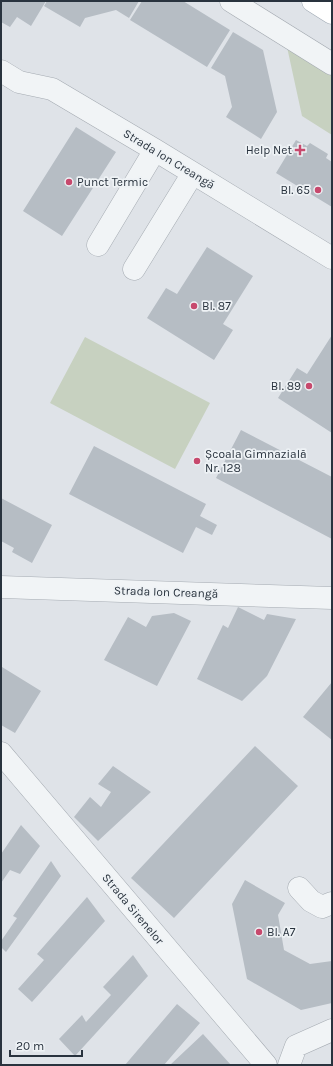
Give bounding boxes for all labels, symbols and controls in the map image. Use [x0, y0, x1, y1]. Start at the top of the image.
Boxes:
street label: Strada Ion Creangă [121, 126, 217, 192]
place label: Help Net [246, 143, 292, 157]
marker: Help Net [295, 145, 305, 155]
place label: Punct Termic [77, 175, 148, 189]
marker: Punct Termic [64, 177, 74, 187]
place label: Bl. 65 [281, 183, 310, 197]
marker: Bl. 65 [313, 185, 323, 195]
place label: Bl. 87 [202, 299, 231, 313]
marker: Bl. 87 [189, 301, 199, 311]
place label: Bl. 89 [271, 379, 301, 393]
marker: Bl. 89 [304, 381, 314, 391]
place label: Școala Gimnazială Nr. 128 [205, 447, 307, 475]
marker: Școala Gimnazială Nr. 128 [192, 456, 202, 466]
street label: Strada Ion Creangă [114, 583, 218, 601]
street label: Strada Sirenelor [99, 871, 167, 948]
place label: Bl. A7 [267, 925, 296, 939]
marker: Bl. A7 [254, 927, 264, 937]
scale bar [10, 1032, 82, 1058]
text: 20 m [16, 1039, 44, 1053]

